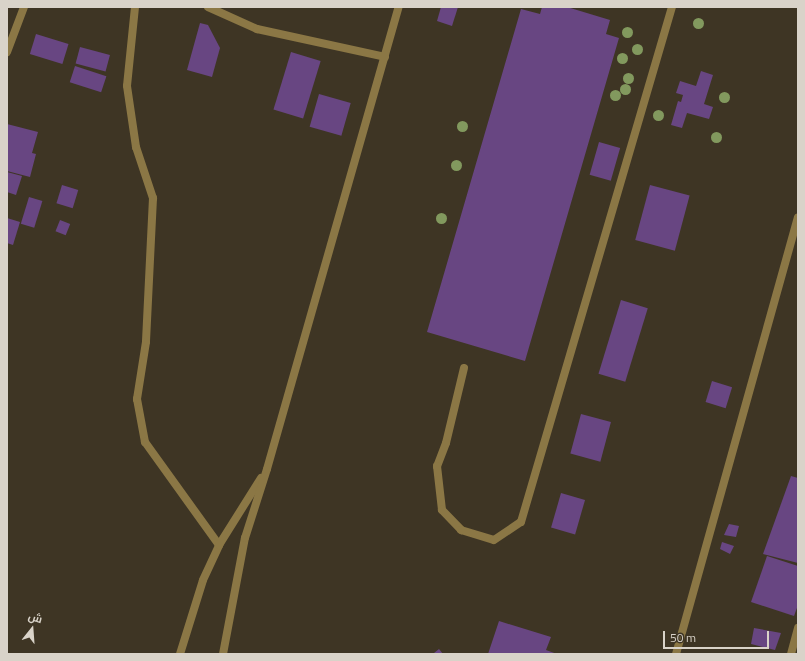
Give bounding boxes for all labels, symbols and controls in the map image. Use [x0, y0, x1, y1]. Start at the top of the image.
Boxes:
text: ش [26, 608, 45, 627]
north arrow [12, 609, 52, 649]
scale bar [665, 623, 771, 649]
text: 50 m [670, 628, 696, 647]

